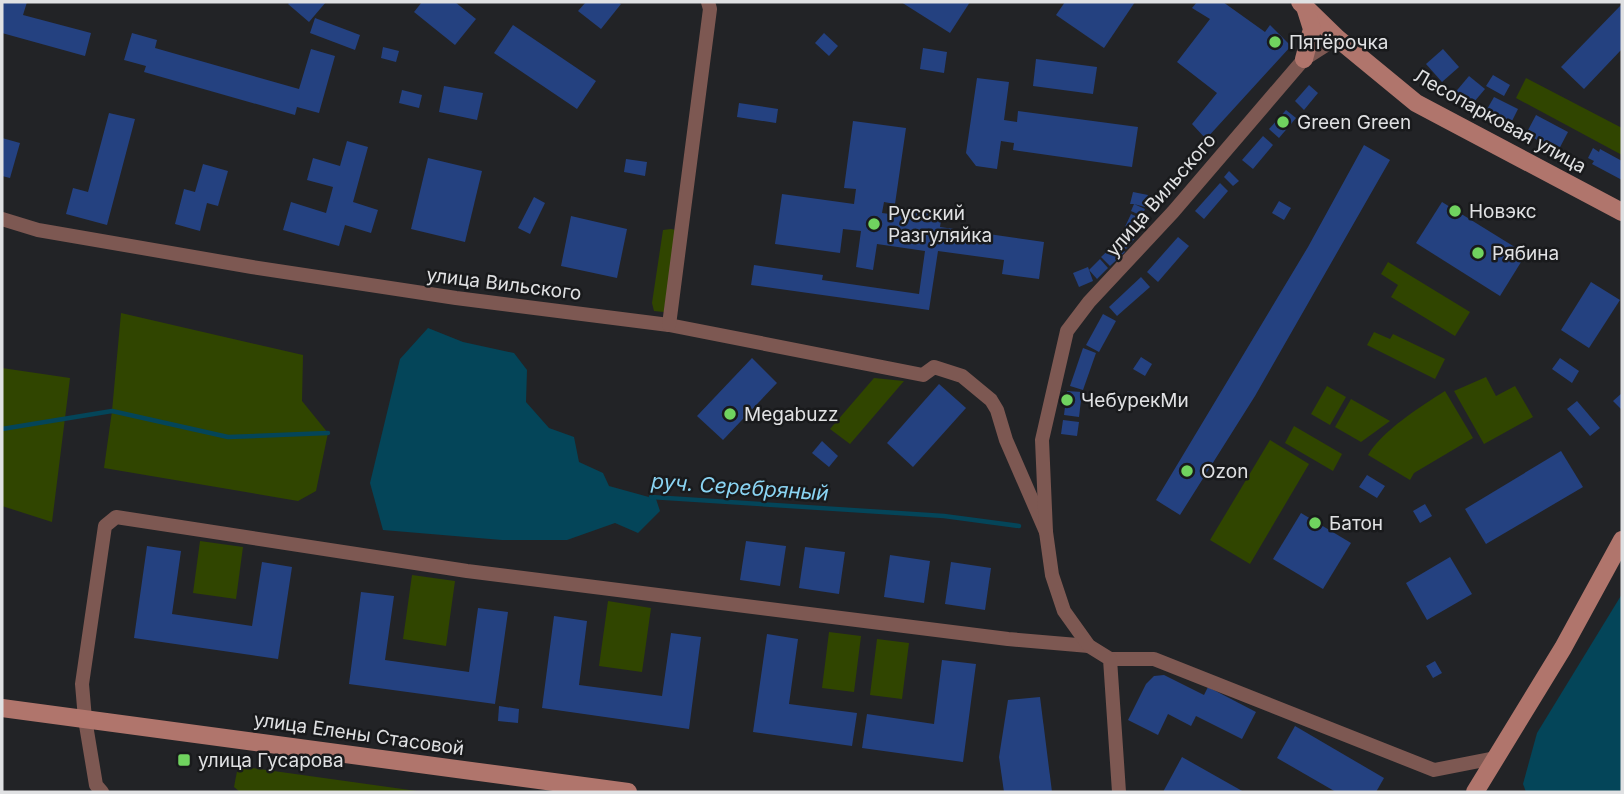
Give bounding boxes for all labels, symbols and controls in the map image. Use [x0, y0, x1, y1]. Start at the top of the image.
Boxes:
place label: Пятёрочка [1289, 31, 1388, 54]
marker: Пятёрочка [1267, 34, 1283, 50]
street label: Лесопарковая улица [1410, 64, 1590, 178]
place label: Green Green [1297, 111, 1411, 134]
marker: Green Green [1275, 114, 1291, 130]
street label: улица Вильского [1101, 129, 1221, 261]
place label: Новэкс [1469, 200, 1537, 223]
place label: Русский Разгуляйка [888, 202, 992, 247]
marker: Новэкс [1447, 203, 1463, 219]
marker: Русский Разгуляйка [866, 216, 882, 232]
place label: Рябина [1492, 242, 1559, 265]
marker: Рябина [1470, 245, 1486, 261]
street label: улица Вильского [425, 263, 583, 305]
place label: ЧебурекМи [1081, 389, 1189, 412]
marker: ЧебурекМи [1059, 392, 1075, 408]
place label: Megabuzz [744, 403, 838, 426]
marker: Megabuzz [722, 406, 738, 422]
place label: Ozon [1201, 460, 1248, 483]
marker: Ozon [1179, 463, 1195, 479]
water label: руч. Серебряный [649, 468, 830, 506]
place label: Батон [1329, 512, 1383, 535]
marker: Батон [1307, 515, 1323, 531]
street label: улица Елены Стасовой [252, 708, 466, 760]
place label: улица Гусарова [198, 749, 344, 772]
marker: улица Гусарова [176, 752, 192, 768]

